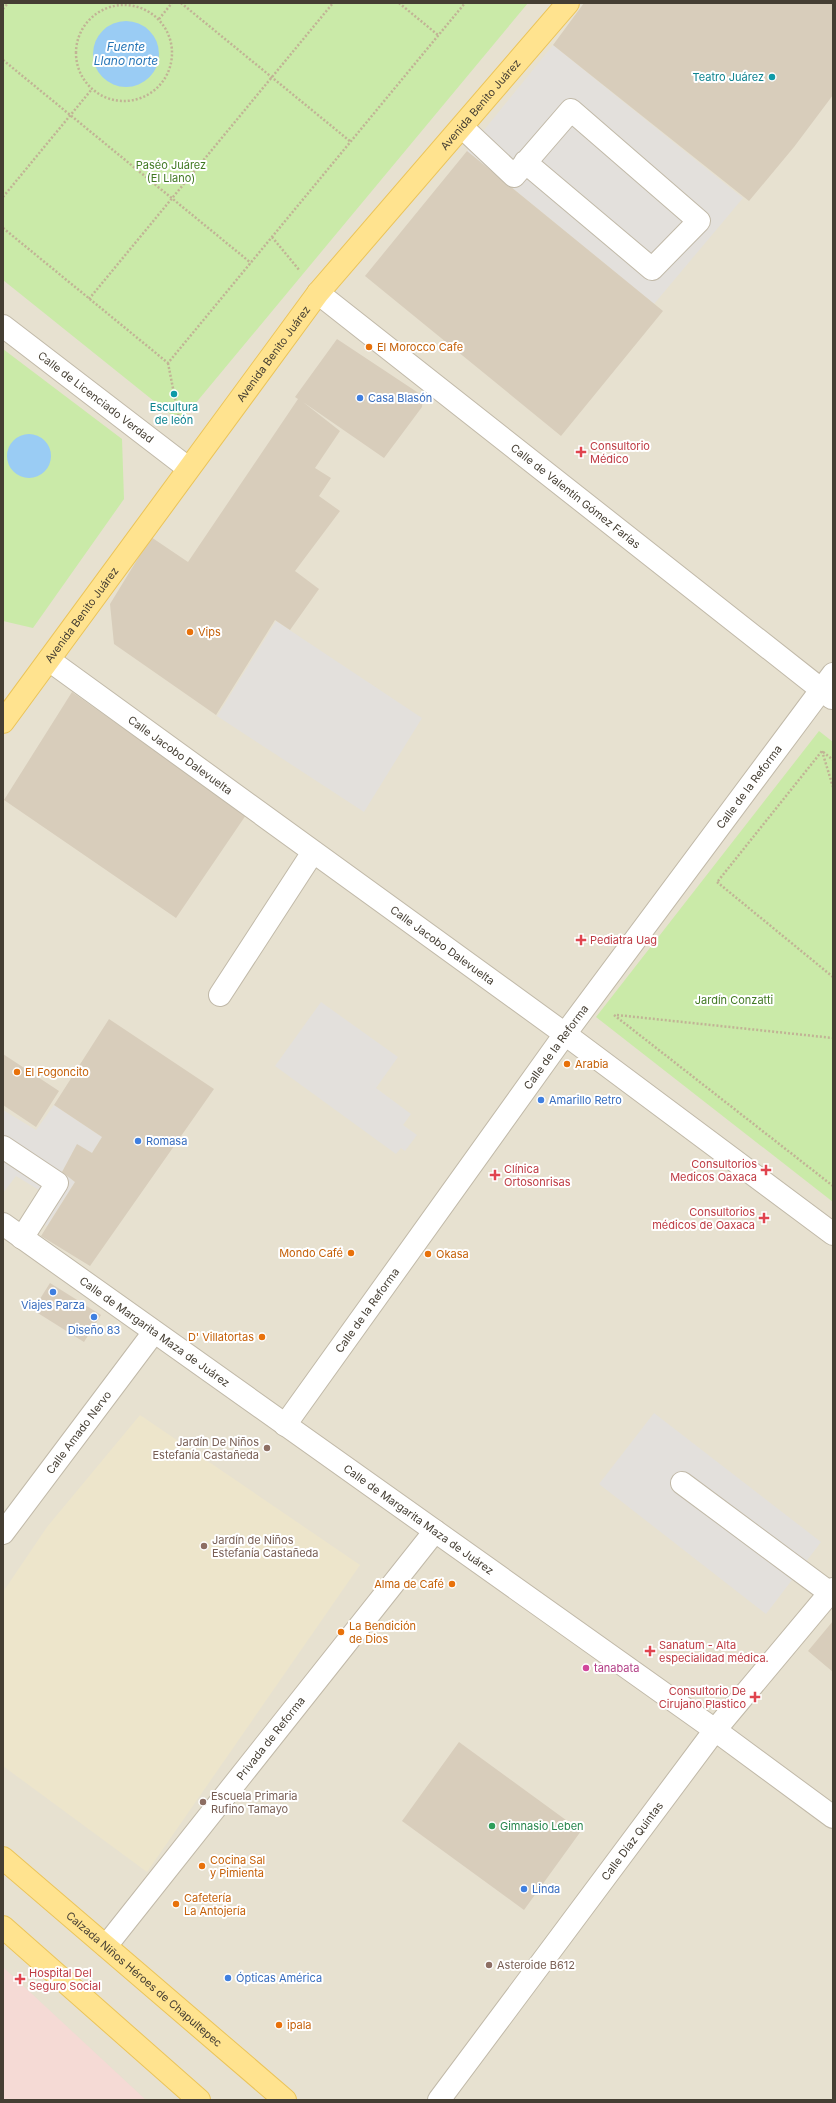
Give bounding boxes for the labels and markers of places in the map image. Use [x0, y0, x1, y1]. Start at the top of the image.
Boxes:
place label: Teatro Juárez [693, 70, 764, 84]
marker: Teatro Juárez [767, 72, 777, 82]
place label: El Morocco Cafe [377, 340, 463, 354]
marker: El Morocco Cafe [364, 342, 374, 352]
marker: Escultura de león [169, 389, 179, 399]
place label: Casa Blasón [368, 391, 432, 405]
marker: Casa Blasón [355, 393, 365, 403]
place label: Escultura de león [150, 400, 198, 427]
place label: Consultorio Médico [590, 439, 650, 466]
marker: Consultorio Médico [575, 446, 587, 458]
place label: Vips [198, 625, 221, 639]
marker: Vips [185, 627, 195, 637]
place label: Pediatra Uag [590, 933, 657, 947]
marker: Pediatra Uag [575, 934, 587, 946]
place label: Arabia [575, 1057, 608, 1071]
marker: Arabia [562, 1059, 572, 1069]
place label: El Fogoncito [25, 1065, 89, 1079]
marker: El Fogoncito [12, 1067, 22, 1077]
place label: Amarillo Retro [549, 1093, 622, 1107]
marker: Amarillo Retro [536, 1095, 546, 1105]
place label: Romasa [146, 1134, 187, 1148]
marker: Romasa [133, 1136, 143, 1146]
place label: Consultorios Medicos Oaxaca [670, 1157, 757, 1184]
place label: Clínica Ortosonrisas [504, 1162, 571, 1189]
marker: Consultorios Medicos Oaxaca [760, 1164, 772, 1176]
marker: Clínica Ortosonrisas [489, 1169, 501, 1181]
place label: Consultorios médicos de Oaxaca [652, 1205, 755, 1232]
marker: Consultorios médicos de Oaxaca [758, 1212, 770, 1224]
place label: Mondo Café [279, 1246, 343, 1260]
place label: Okasa [436, 1247, 469, 1261]
marker: Mondo Café [346, 1248, 356, 1258]
marker: Okasa [423, 1249, 433, 1259]
marker: Viajes Parza [48, 1287, 58, 1297]
place label: Viajes Parza [21, 1298, 85, 1312]
marker: Diseño 83 [89, 1312, 99, 1322]
place label: Diseño 83 [68, 1323, 121, 1337]
place label: D' Villatortas [188, 1330, 254, 1344]
marker: D' Villatortas [257, 1332, 267, 1342]
place label: Jardín De Niños Estefanía Castañeda [152, 1435, 259, 1462]
marker: Jardín De Niños Estefanía Castañeda [262, 1443, 272, 1453]
place label: Jardín de Niños Estefanía Castañeda [212, 1533, 319, 1560]
marker: Jardín de Niños Estefanía Castañeda [199, 1541, 209, 1551]
place label: Alma de Café [374, 1577, 444, 1591]
marker: Alma de Café [447, 1579, 457, 1589]
place label: La Bendición de Dios [349, 1619, 416, 1646]
marker: La Bendición de Dios [336, 1627, 346, 1637]
place label: Sanatum - Alta especialidad médica. [659, 1638, 769, 1665]
marker: Sanatum - Alta especialidad médica. [644, 1645, 656, 1657]
place label: tanabata [594, 1661, 639, 1675]
marker: tanabata [581, 1663, 591, 1673]
place label: Consultorio De Cirujano Plastico [659, 1684, 746, 1711]
marker: Consultorio De Cirujano Plastico [749, 1691, 761, 1703]
place label: Escuela Primaria Rufino Tamayo [211, 1789, 298, 1816]
marker: Escuela Primaria Rufino Tamayo [198, 1797, 208, 1807]
place label: Gimnasio Leben [500, 1819, 584, 1833]
marker: Gimnasio Leben [487, 1821, 497, 1831]
place label: Cocina Sal y Pimienta [210, 1853, 265, 1880]
marker: Cocina Sal y Pimienta [197, 1861, 207, 1871]
place label: Linda [532, 1882, 560, 1896]
marker: Linda [519, 1884, 529, 1894]
place label: Cafetería La Antojería [184, 1891, 246, 1918]
marker: Cafetería La Antojería [171, 1899, 181, 1909]
place label: Asteroide B612 [497, 1958, 575, 1972]
marker: Asteroide B612 [484, 1960, 494, 1970]
place label: Hospital Del Seguro Social [29, 1966, 101, 1993]
place label: Ópticas América [236, 1971, 322, 1985]
marker: Hospital Del Seguro Social [14, 1973, 26, 1985]
marker: Ópticas América [223, 1973, 233, 1983]
place label: ipala [287, 2018, 312, 2032]
marker: ipala [274, 2020, 284, 2030]

